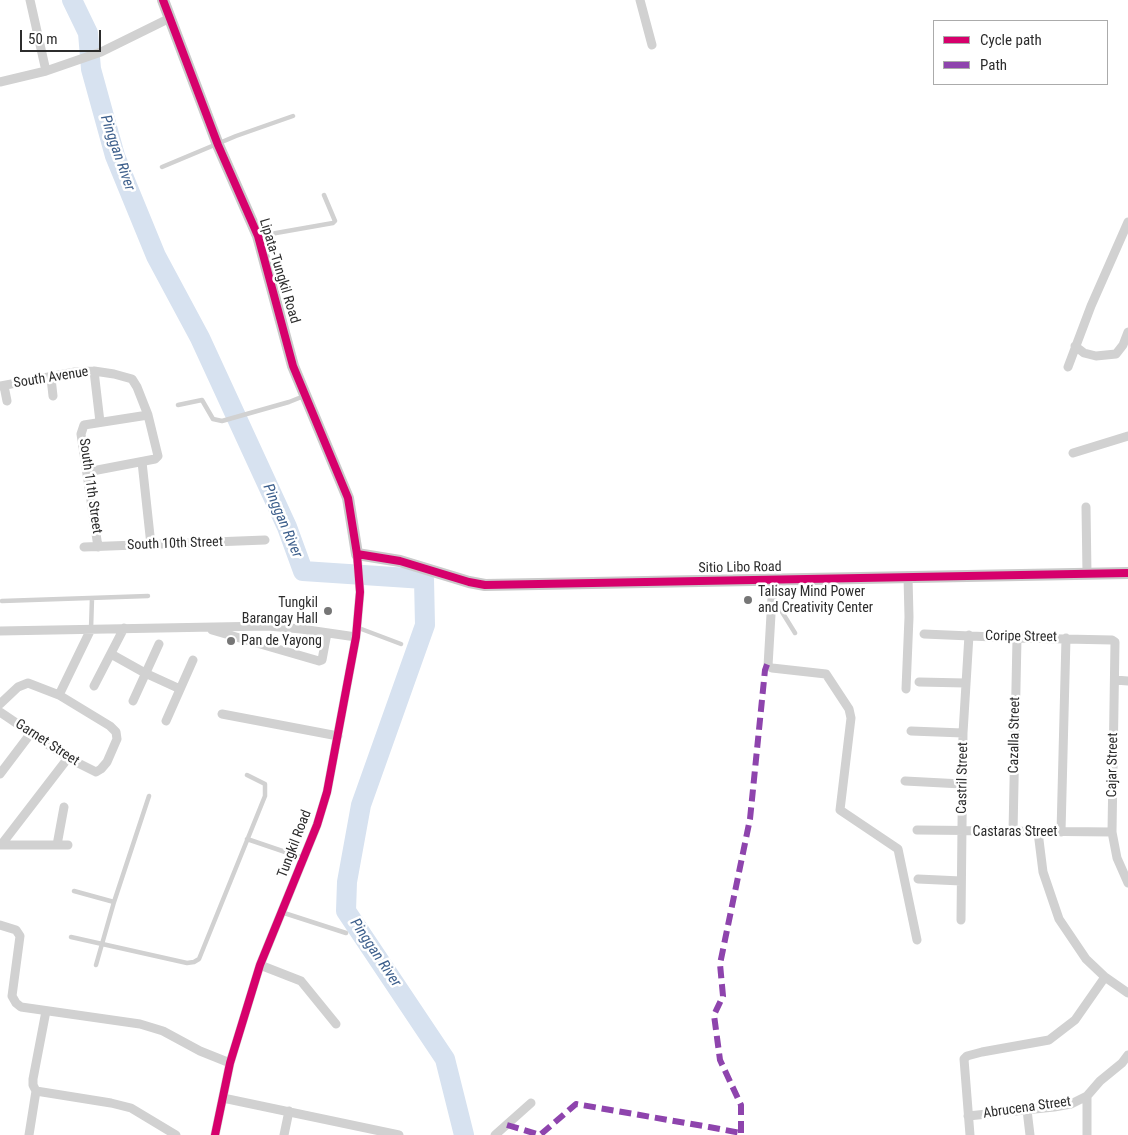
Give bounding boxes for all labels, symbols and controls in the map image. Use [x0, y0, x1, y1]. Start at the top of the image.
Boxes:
scale bar [22, 20, 104, 52]
legend [933, 20, 1108, 85]
text: 50 m [28, 30, 58, 48]
text: Cycle path [980, 31, 1042, 49]
text: Path [980, 56, 1007, 74]
water label: Pinggan River [96, 113, 138, 193]
street label: Lipata-Tungkil Road [255, 216, 303, 326]
street label: South Avenue [12, 364, 90, 392]
street label: South 11th Street [75, 437, 105, 535]
water label: Pinggan River [258, 481, 306, 561]
street label: South 10th Street [127, 534, 223, 554]
street label: Sitio Libo Road [698, 559, 782, 577]
place label: Talisay Mind Power and Creativity Center [758, 584, 873, 616]
marker: Talisay Mind Power and Creativity Center [742, 594, 754, 606]
place label: Tungkil Barangay Hall [242, 595, 318, 628]
marker: Tungkil Barangay Hall [322, 605, 334, 617]
street label: Coripe Street [985, 628, 1057, 646]
place label: Pan de Yayong [241, 633, 322, 649]
marker: Pan de Yayong [225, 635, 237, 647]
street label: Cazalla Street [1006, 697, 1024, 773]
street label: Garnet Street [12, 716, 82, 770]
street label: Cajar Street [1104, 732, 1122, 798]
street label: Castril Street [954, 742, 972, 814]
street label: Tungkil Road [274, 808, 316, 880]
street label: Castaras Street [973, 824, 1057, 840]
water label: Pinggan River [346, 915, 404, 991]
street label: Abrucena Street [982, 1094, 1072, 1122]

